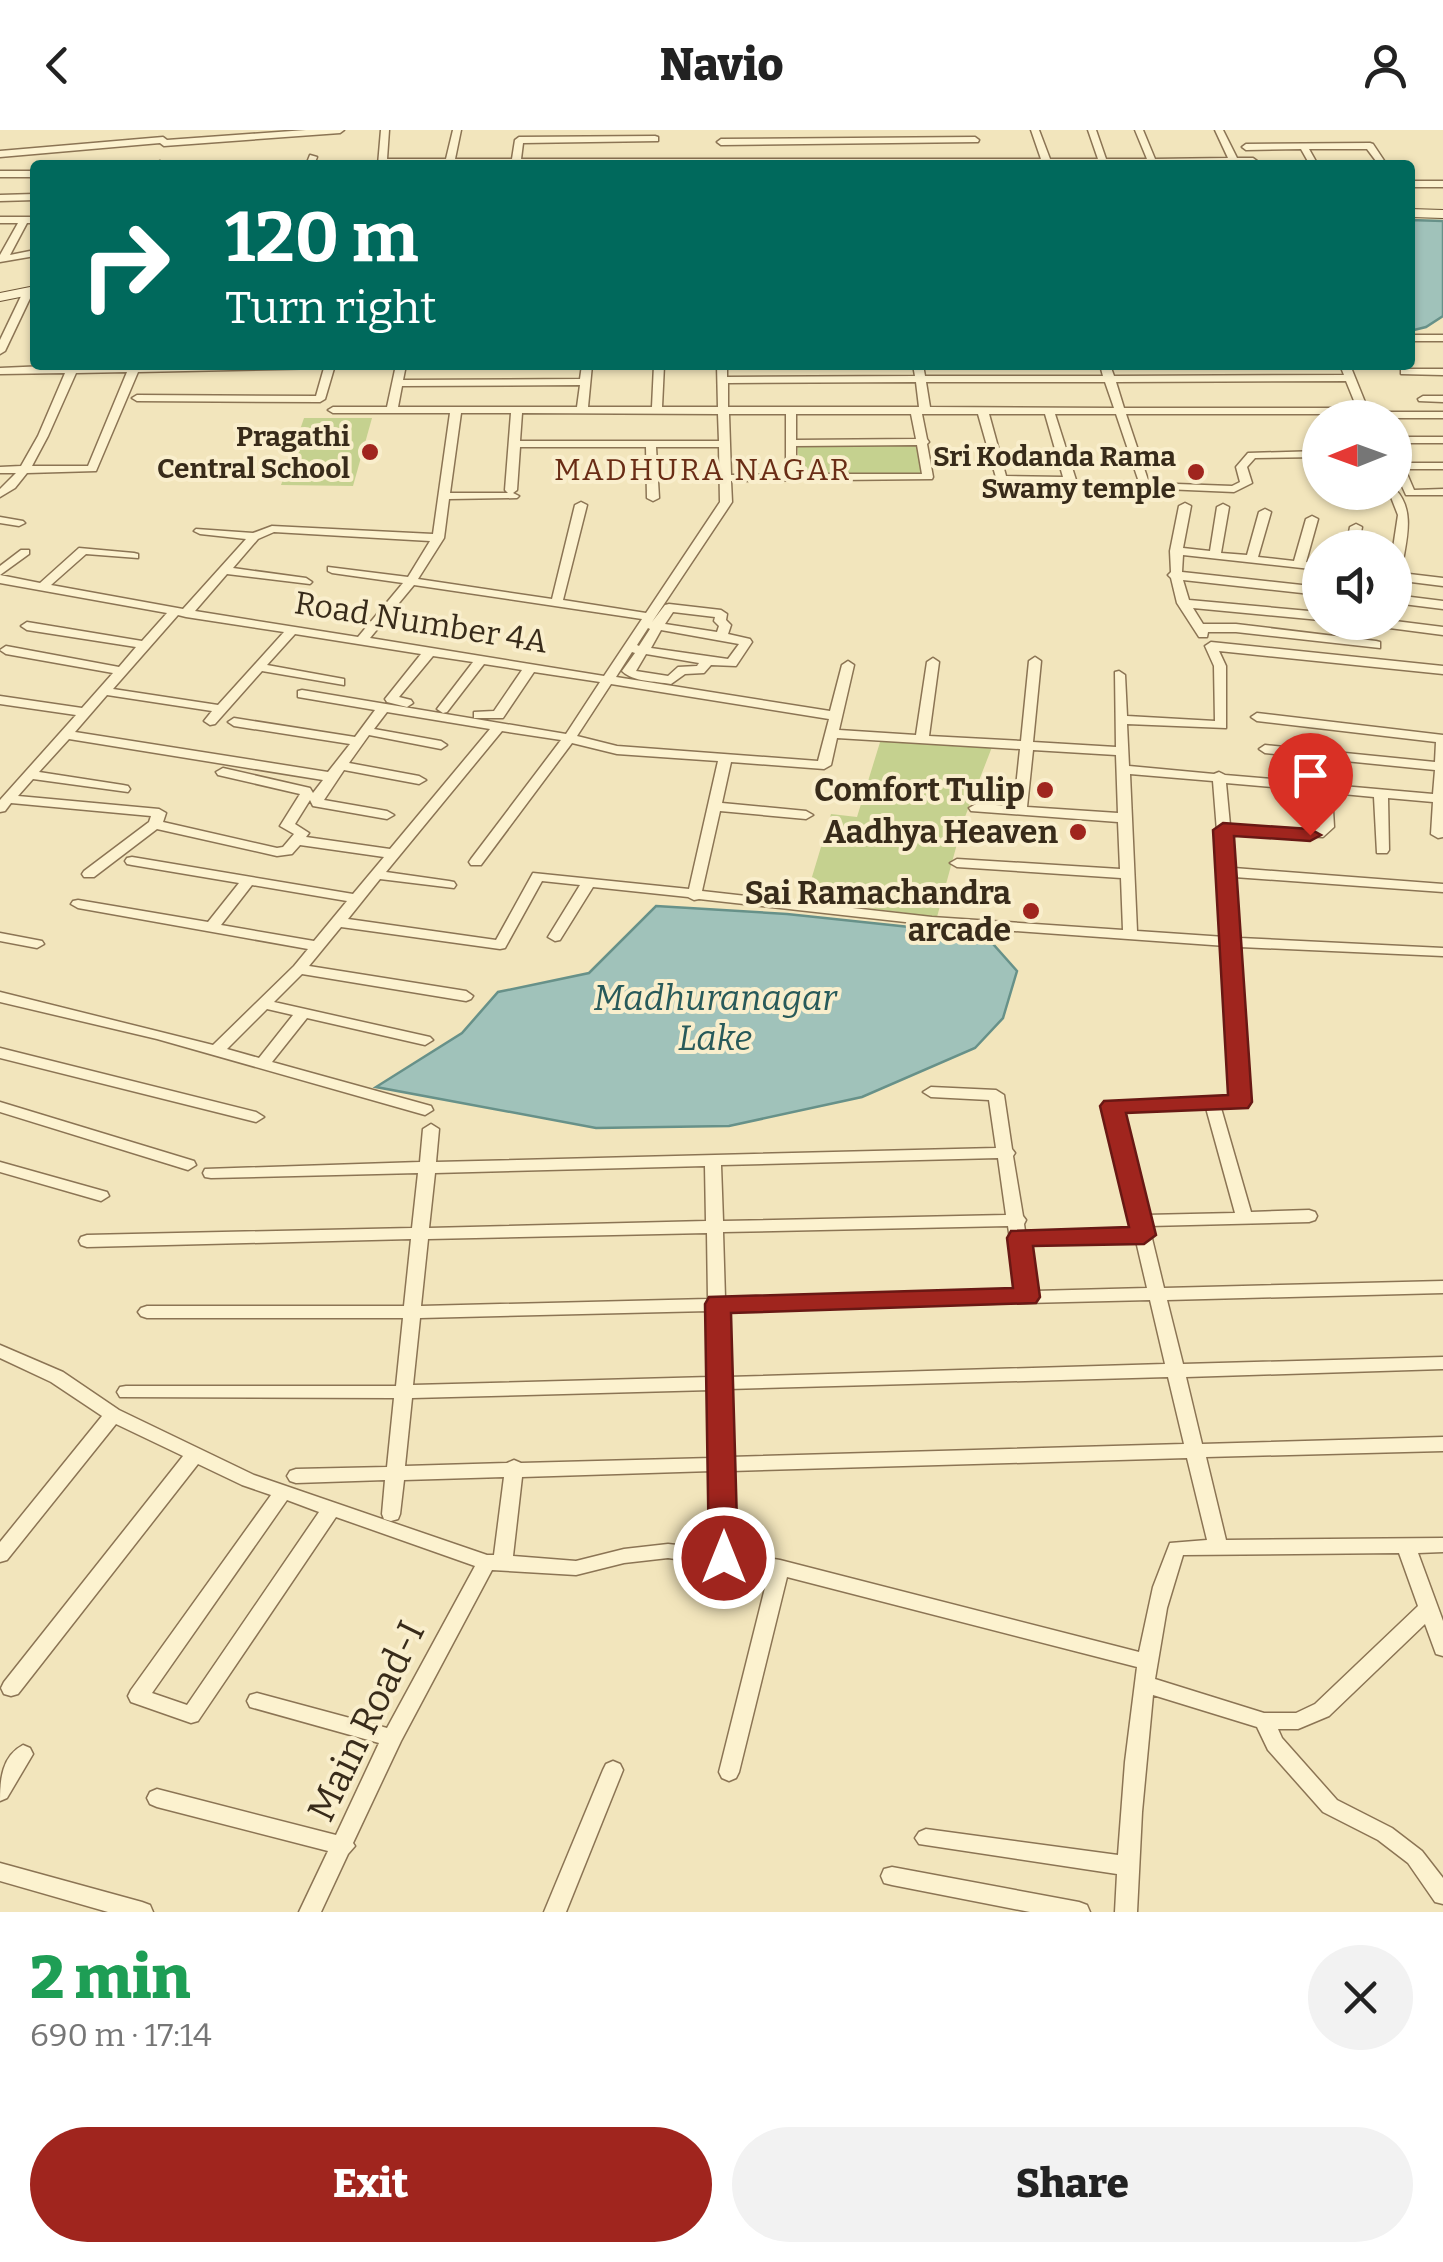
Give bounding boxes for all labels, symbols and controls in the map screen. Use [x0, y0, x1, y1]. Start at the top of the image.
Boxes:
icon: back [30, 38, 85, 93]
text: Navio [660, 38, 783, 92]
icon: person [1358, 38, 1413, 93]
text: 120 m [225, 196, 418, 280]
icon: right [60, 200, 190, 330]
text: Turn right [225, 281, 437, 335]
north arrow [1302, 400, 1412, 510]
map controls [1302, 400, 1412, 640]
place label: Pragathi Central School [157, 420, 350, 485]
place label: Sri Kodanda Rama Swamy temple [933, 440, 1176, 505]
marker: Pragathi Central School [359, 441, 381, 463]
district label: MADHURA NAGAR [554, 452, 852, 488]
marker: Sri Kodanda Rama Swamy temple [1185, 461, 1207, 483]
button: sound [1302, 530, 1412, 640]
street label: Road Number 4A [292, 583, 550, 661]
pin [1268, 733, 1353, 836]
icon: arrive [1283, 748, 1338, 803]
place label: Comfort Tulip [814, 771, 1025, 809]
marker: Comfort Tulip [1034, 779, 1056, 801]
place label: Aadhya Heaven [823, 813, 1058, 851]
marker: Aadhya Heaven [1067, 821, 1089, 843]
place label: Sai Ramachandra arcade [744, 874, 1011, 949]
marker: Sai Ramachandra arcade [1020, 900, 1042, 922]
water label: Madhuranagar Lake [593, 977, 838, 1059]
position arrow [672, 1506, 776, 1610]
street label: Main Road-I [298, 1613, 434, 1829]
text: 2 min [30, 1942, 190, 2014]
button: close [1308, 1945, 1413, 2050]
text: 690 m · 17:14 [30, 2016, 212, 2054]
button: Exit [30, 2127, 712, 2242]
button: Share [732, 2127, 1413, 2242]

